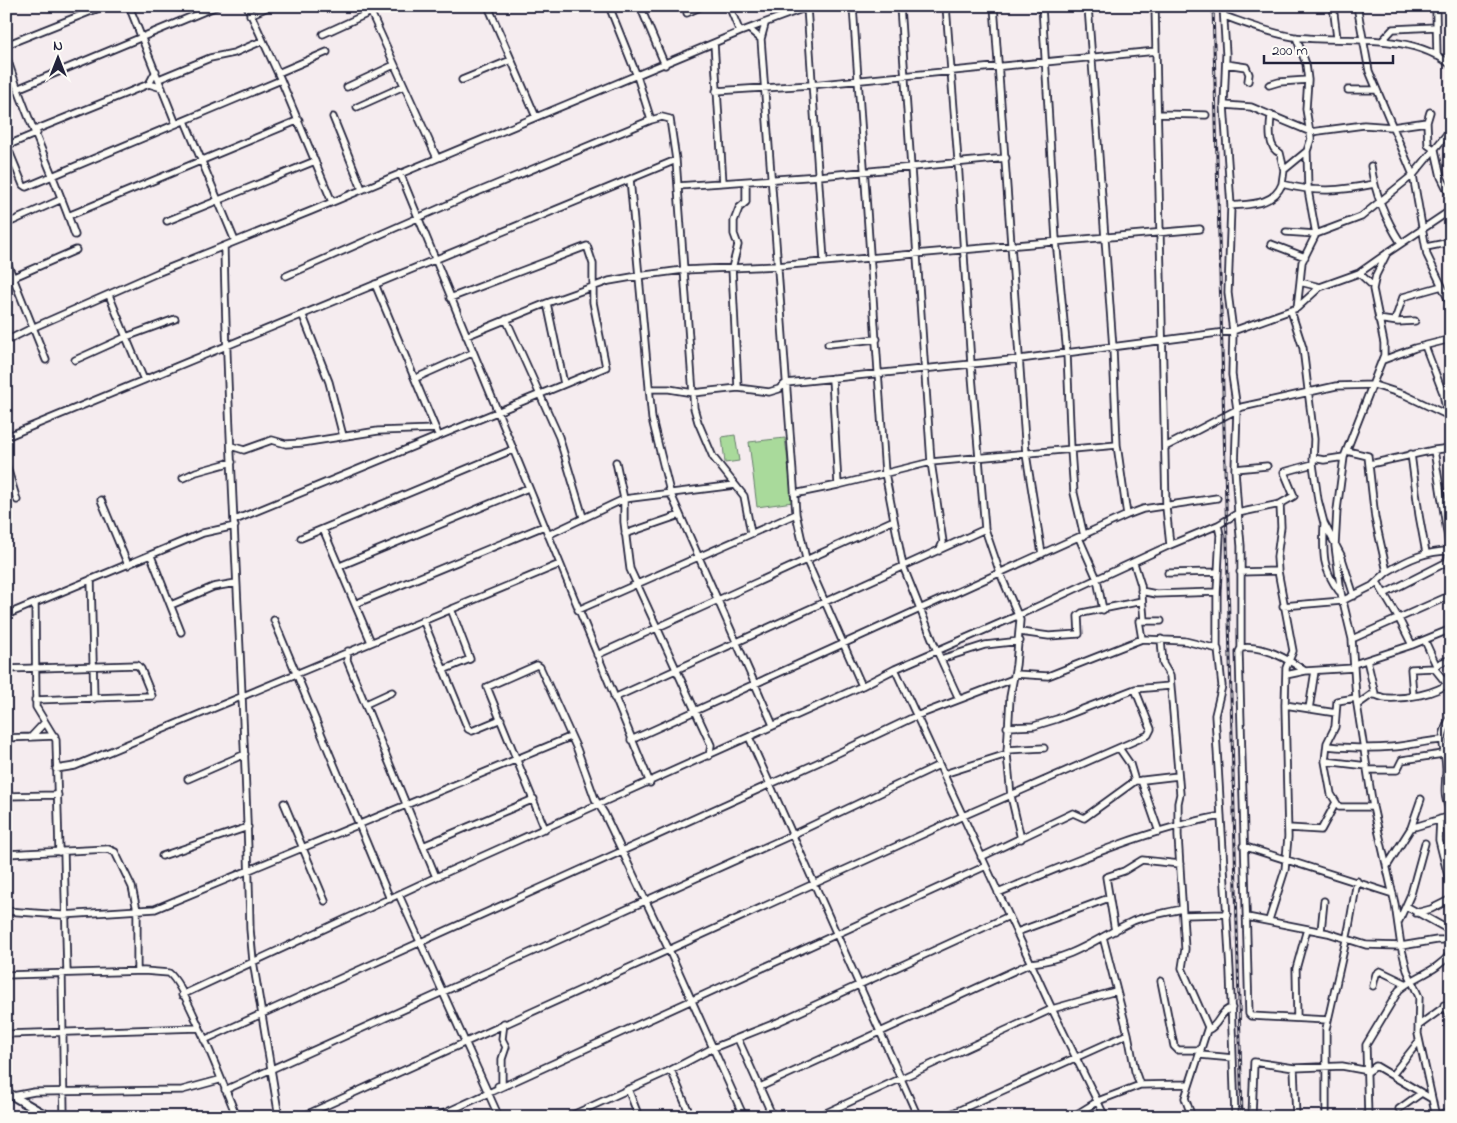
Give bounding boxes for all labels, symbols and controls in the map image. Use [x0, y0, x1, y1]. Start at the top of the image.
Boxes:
north arrow [32, 32, 82, 82]
scale bar [1264, 32, 1393, 64]
text: N [53, 36, 63, 57]
text: 200 m [1272, 40, 1308, 62]

